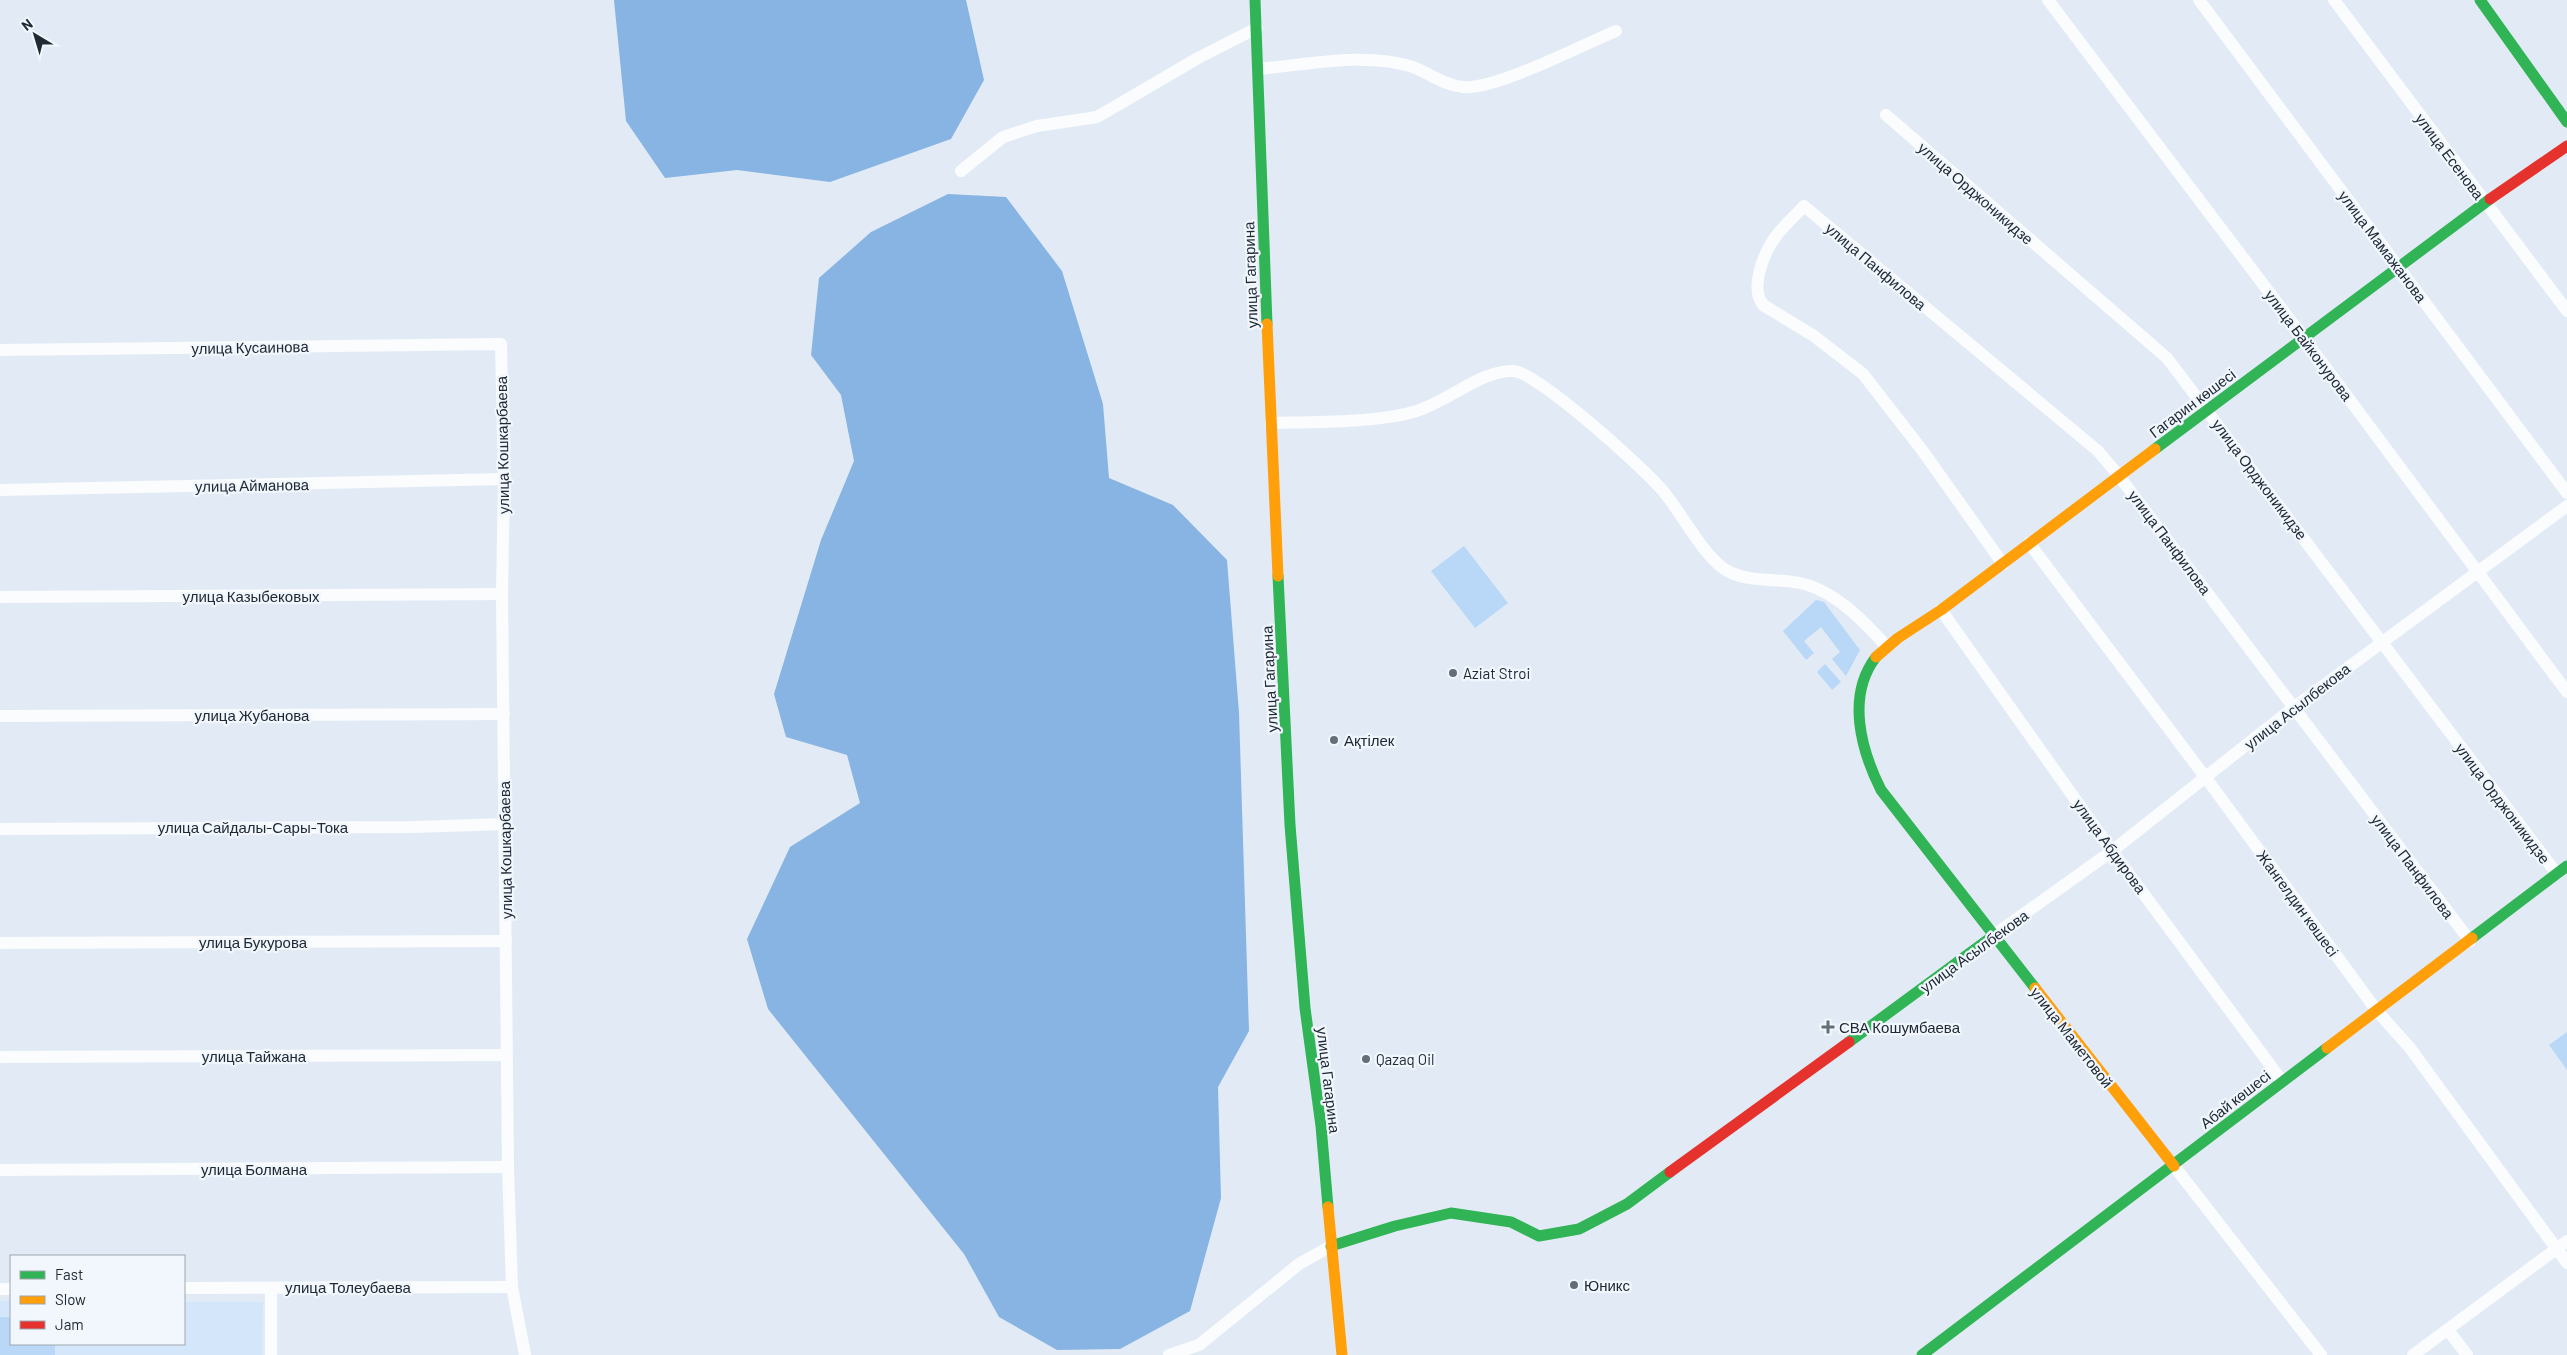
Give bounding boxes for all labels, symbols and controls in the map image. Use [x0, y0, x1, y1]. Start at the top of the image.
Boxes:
north arrow [10, 10, 60, 60]
text: N [18, 15, 36, 34]
street label: улица Есенова [2412, 110, 2488, 203]
street label: улица Орджоникидзе [1915, 138, 2037, 248]
street label: улица Мамажанова [2335, 187, 2431, 306]
street label: улица Панфилова [1822, 219, 1930, 314]
street label: улица Гагарина [1239, 221, 1261, 329]
street label: улица Байконурова [2261, 286, 2357, 405]
street label: улица Кусаинова [191, 337, 309, 357]
street label: Гагарин көшесі [2145, 365, 2239, 441]
street label: улица Кошкарбаева [492, 375, 512, 514]
street label: улица Орджоникидзе [2209, 415, 2311, 543]
street label: улица Айманова [195, 475, 310, 495]
street label: улица Панфилова [2125, 486, 2215, 598]
street label: улица Казыбековых [183, 587, 320, 605]
street label: улица Гагарина [1257, 625, 1281, 733]
street label: улица Асылбекова [2241, 659, 2354, 753]
place label: Aziat Stroi [1463, 664, 1530, 682]
marker: Aziat Stroi [1447, 667, 1459, 679]
street label: улица Жубанова [195, 706, 310, 724]
place label: Ақтілек [1344, 731, 1395, 749]
marker: Ақтілек [1328, 734, 1340, 746]
street label: улица Орджоникидзе [2452, 739, 2554, 867]
street label: улица Кошкарбаева [495, 780, 515, 919]
street label: улица Абдирова [2070, 795, 2151, 897]
street label: улица Панфилова [2368, 810, 2458, 922]
street label: улица Сайдалы-Сары-Тока [158, 818, 349, 836]
street label: Жангелдин көшесі [2253, 846, 2343, 960]
street label: улица Асылбекова [1916, 905, 2032, 996]
street label: улица Букурова [199, 933, 308, 951]
street label: улица Маметовой [2027, 983, 2117, 1091]
place label: СВА Кошумбаева [1839, 1018, 1961, 1036]
marker: СВА Кошумбаева [1821, 1020, 1835, 1034]
street label: улица Гагарина [1314, 1026, 1345, 1135]
street label: улица Тайжана [202, 1047, 307, 1065]
place label: Qazaq Oil [1376, 1050, 1434, 1068]
marker: Qazaq Oil [1360, 1053, 1372, 1065]
street label: Абай көшесі [2196, 1066, 2274, 1132]
street label: улица Болмана [201, 1160, 308, 1178]
legend [10, 1255, 185, 1345]
text: Fast [55, 1265, 83, 1283]
place label: Юникс [1584, 1276, 1631, 1294]
street label: улица Толеубаева [285, 1278, 412, 1296]
marker: Юникс [1568, 1279, 1580, 1291]
text: Slow [55, 1290, 86, 1308]
text: Jam [55, 1315, 84, 1333]

